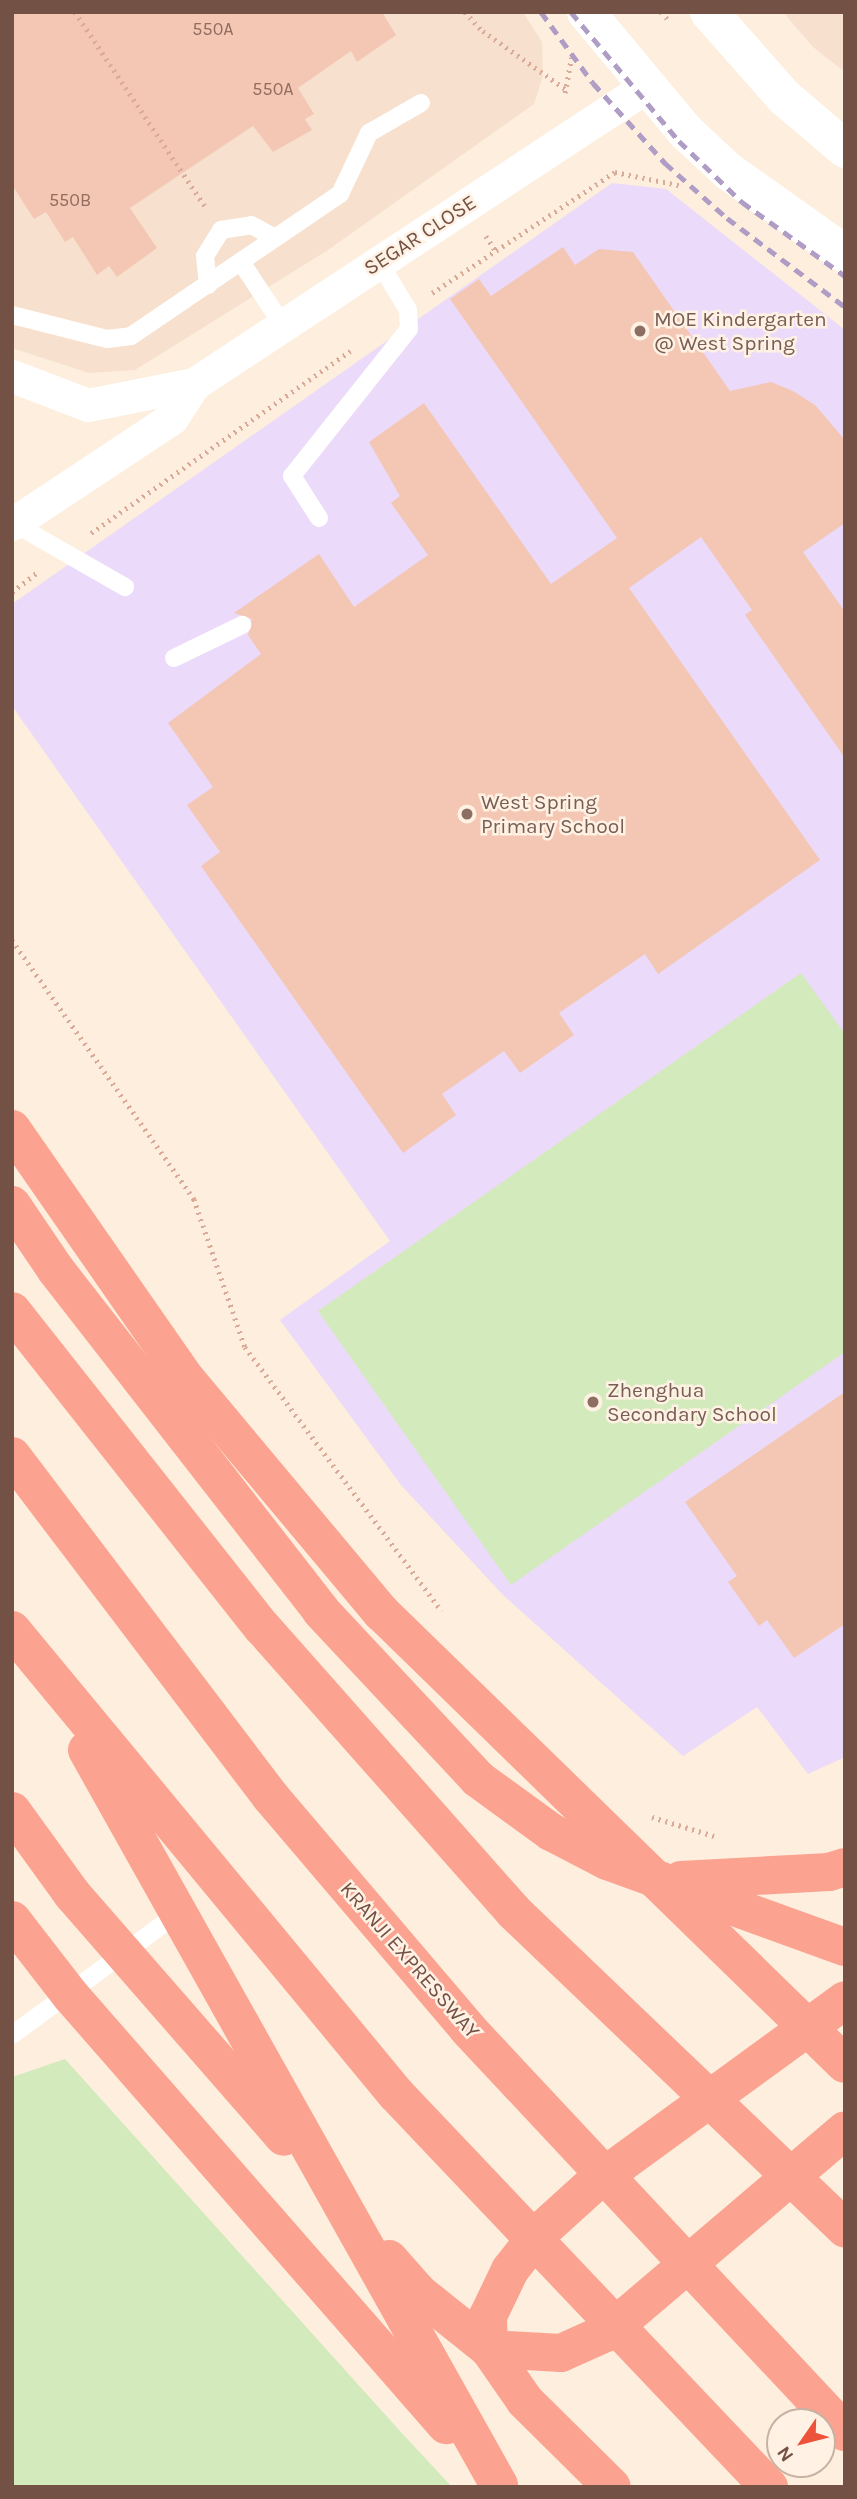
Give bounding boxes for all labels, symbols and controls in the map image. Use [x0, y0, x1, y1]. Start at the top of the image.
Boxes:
house number: 550A [192, 18, 234, 40]
house number: 550A [252, 78, 294, 100]
house number: 550B [49, 189, 91, 211]
street label: SEGAR CLOSE [359, 189, 481, 281]
place label: MOE Kindergarten @ West Spring [654, 306, 827, 356]
marker: MOE Kindergarten @ West Spring [632, 323, 648, 339]
place label: West Spring Primary School [481, 789, 625, 839]
marker: West Spring Primary School [459, 806, 475, 822]
place label: Zhenghua Secondary School [607, 1377, 777, 1427]
marker: Zhenghua Secondary School [585, 1394, 601, 1410]
street label: KRANJI EXPRESSWAY [335, 1876, 485, 2044]
north arrow [766, 2408, 836, 2478]
text: N [773, 2442, 798, 2466]

